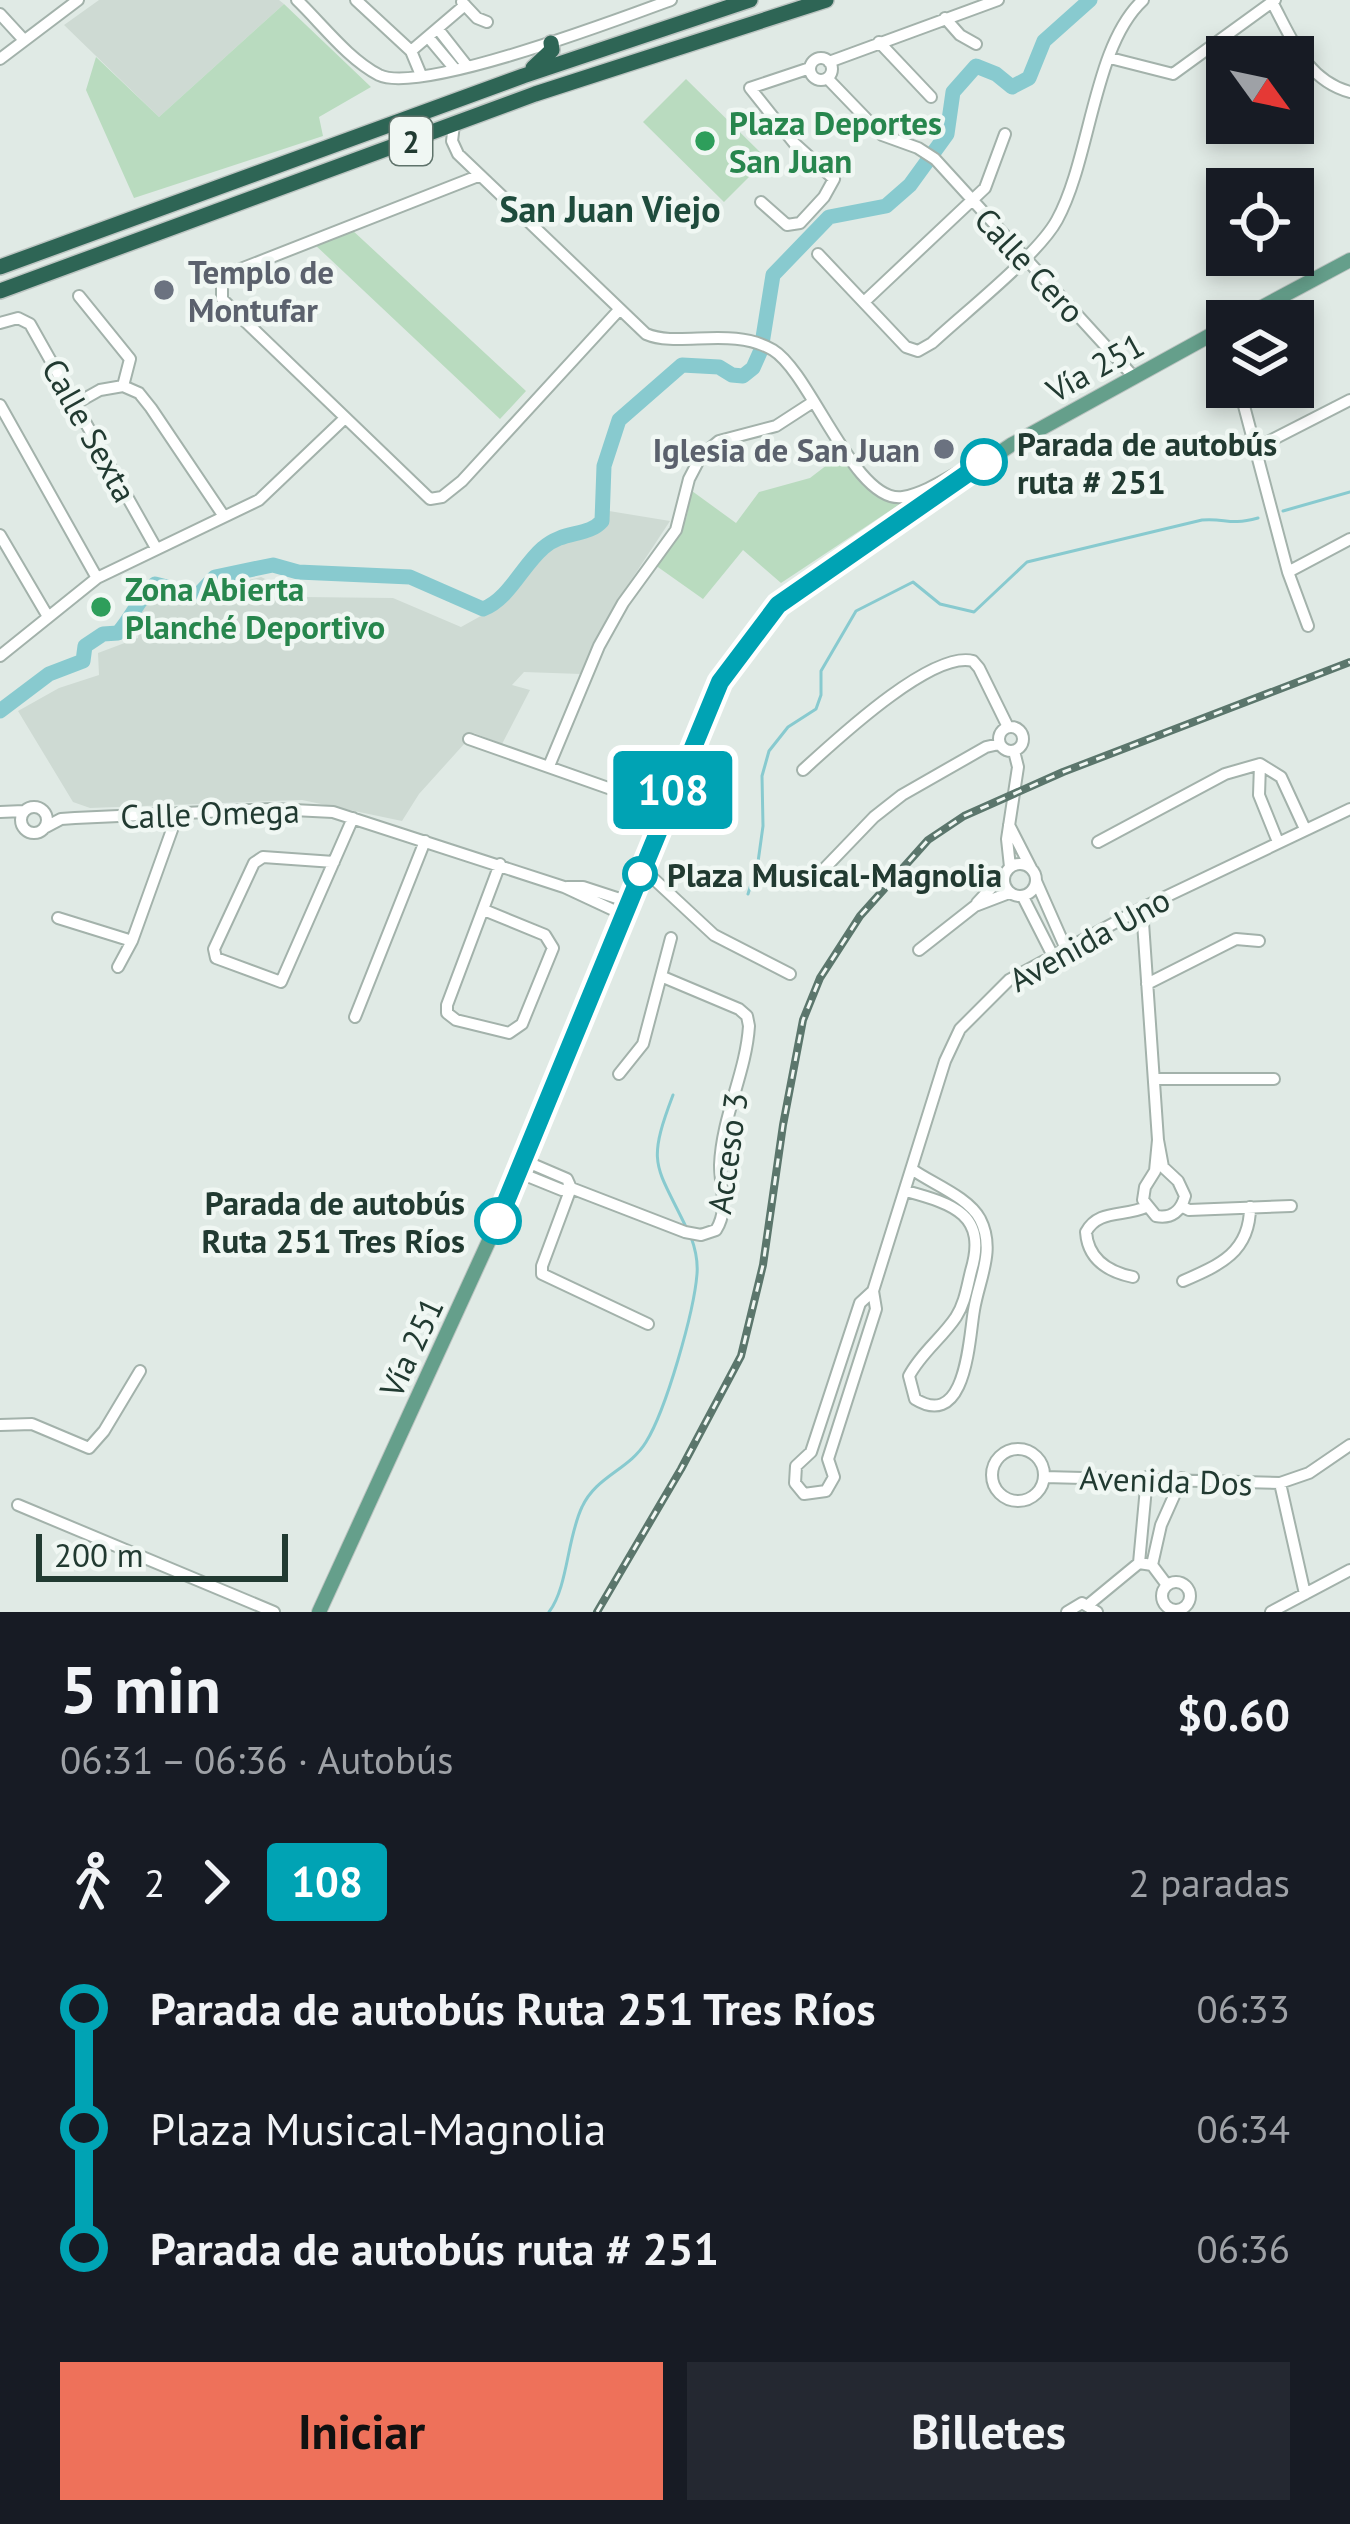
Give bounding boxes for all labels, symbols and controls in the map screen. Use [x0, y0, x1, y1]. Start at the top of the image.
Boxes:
north arrow [1206, 36, 1314, 144]
map controls [1206, 36, 1314, 408]
place label: Plaza Deportes San Juan [729, 101, 942, 182]
road number: 2 [390, 117, 432, 165]
marker: Plaza Deportes San Juan [692, 128, 718, 154]
button: locate [1206, 168, 1314, 276]
district label: San Juan Viejo [499, 185, 721, 232]
street label: Calle Cero [966, 198, 1094, 332]
place label: Templo de Montufar [188, 250, 334, 331]
marker: Templo de Montufar [151, 277, 177, 303]
button: layers [1206, 300, 1314, 408]
street label: Vía 251 [1038, 323, 1151, 412]
street label: Calle Sexta [33, 351, 147, 509]
place label: Parada de autobús ruta # 251 [1017, 422, 1277, 503]
place label: Iglesia de San Juan [653, 428, 920, 471]
marker: Iglesia de San Juan [931, 436, 957, 462]
marker: Parada de autobús ruta # 251 [962, 440, 1006, 484]
place label: Zona Abierta Planché Deportivo [125, 567, 385, 648]
marker: Zona Abierta Planché Deportivo [88, 594, 114, 620]
line badge: 108 [604, 751, 742, 829]
text: 108 [637, 762, 709, 817]
street label: Calle Omega [120, 788, 300, 838]
place label: Plaza Musical-Magnolia [667, 853, 1002, 896]
marker: Plaza Musical-Magnolia [624, 858, 656, 890]
street label: Avenida Uno [1001, 877, 1177, 1001]
street label: Acceso 3 [697, 1089, 757, 1217]
place label: Parada de autobús Ruta 251 Tres Ríos [202, 1181, 465, 1262]
marker: Parada de autobús Ruta 251 Tres Ríos [476, 1199, 520, 1243]
street label: Vía 251 [369, 1290, 453, 1405]
street label: Avenida Dos [1079, 1455, 1253, 1505]
scale bar [36, 1528, 288, 1581]
text: 200 m [54, 1533, 144, 1576]
text: 5 min [60, 1646, 221, 1731]
text: $0.60 [1177, 1685, 1290, 1743]
text: 06:31 – 06:36 · Autobús [60, 1734, 453, 1785]
icon: walk [60, 1849, 126, 1915]
icon: forward [183, 1849, 249, 1915]
text: 108 [291, 1854, 363, 1909]
text: 2 [144, 1857, 165, 1908]
text: 2 paradas [1129, 1857, 1290, 1908]
text: Parada de autobús Ruta 251 Tres Ríos [150, 1979, 875, 2037]
text: 06:33 [1196, 1983, 1290, 2034]
text: Plaza Musical-Magnolia [150, 2099, 606, 2157]
text: 06:34 [1196, 2103, 1290, 2154]
text: Parada de autobús ruta # 251 [150, 2219, 719, 2277]
text: 06:36 [1196, 2223, 1290, 2274]
button: Iniciar [60, 2362, 663, 2500]
button: Billetes [687, 2362, 1290, 2500]

